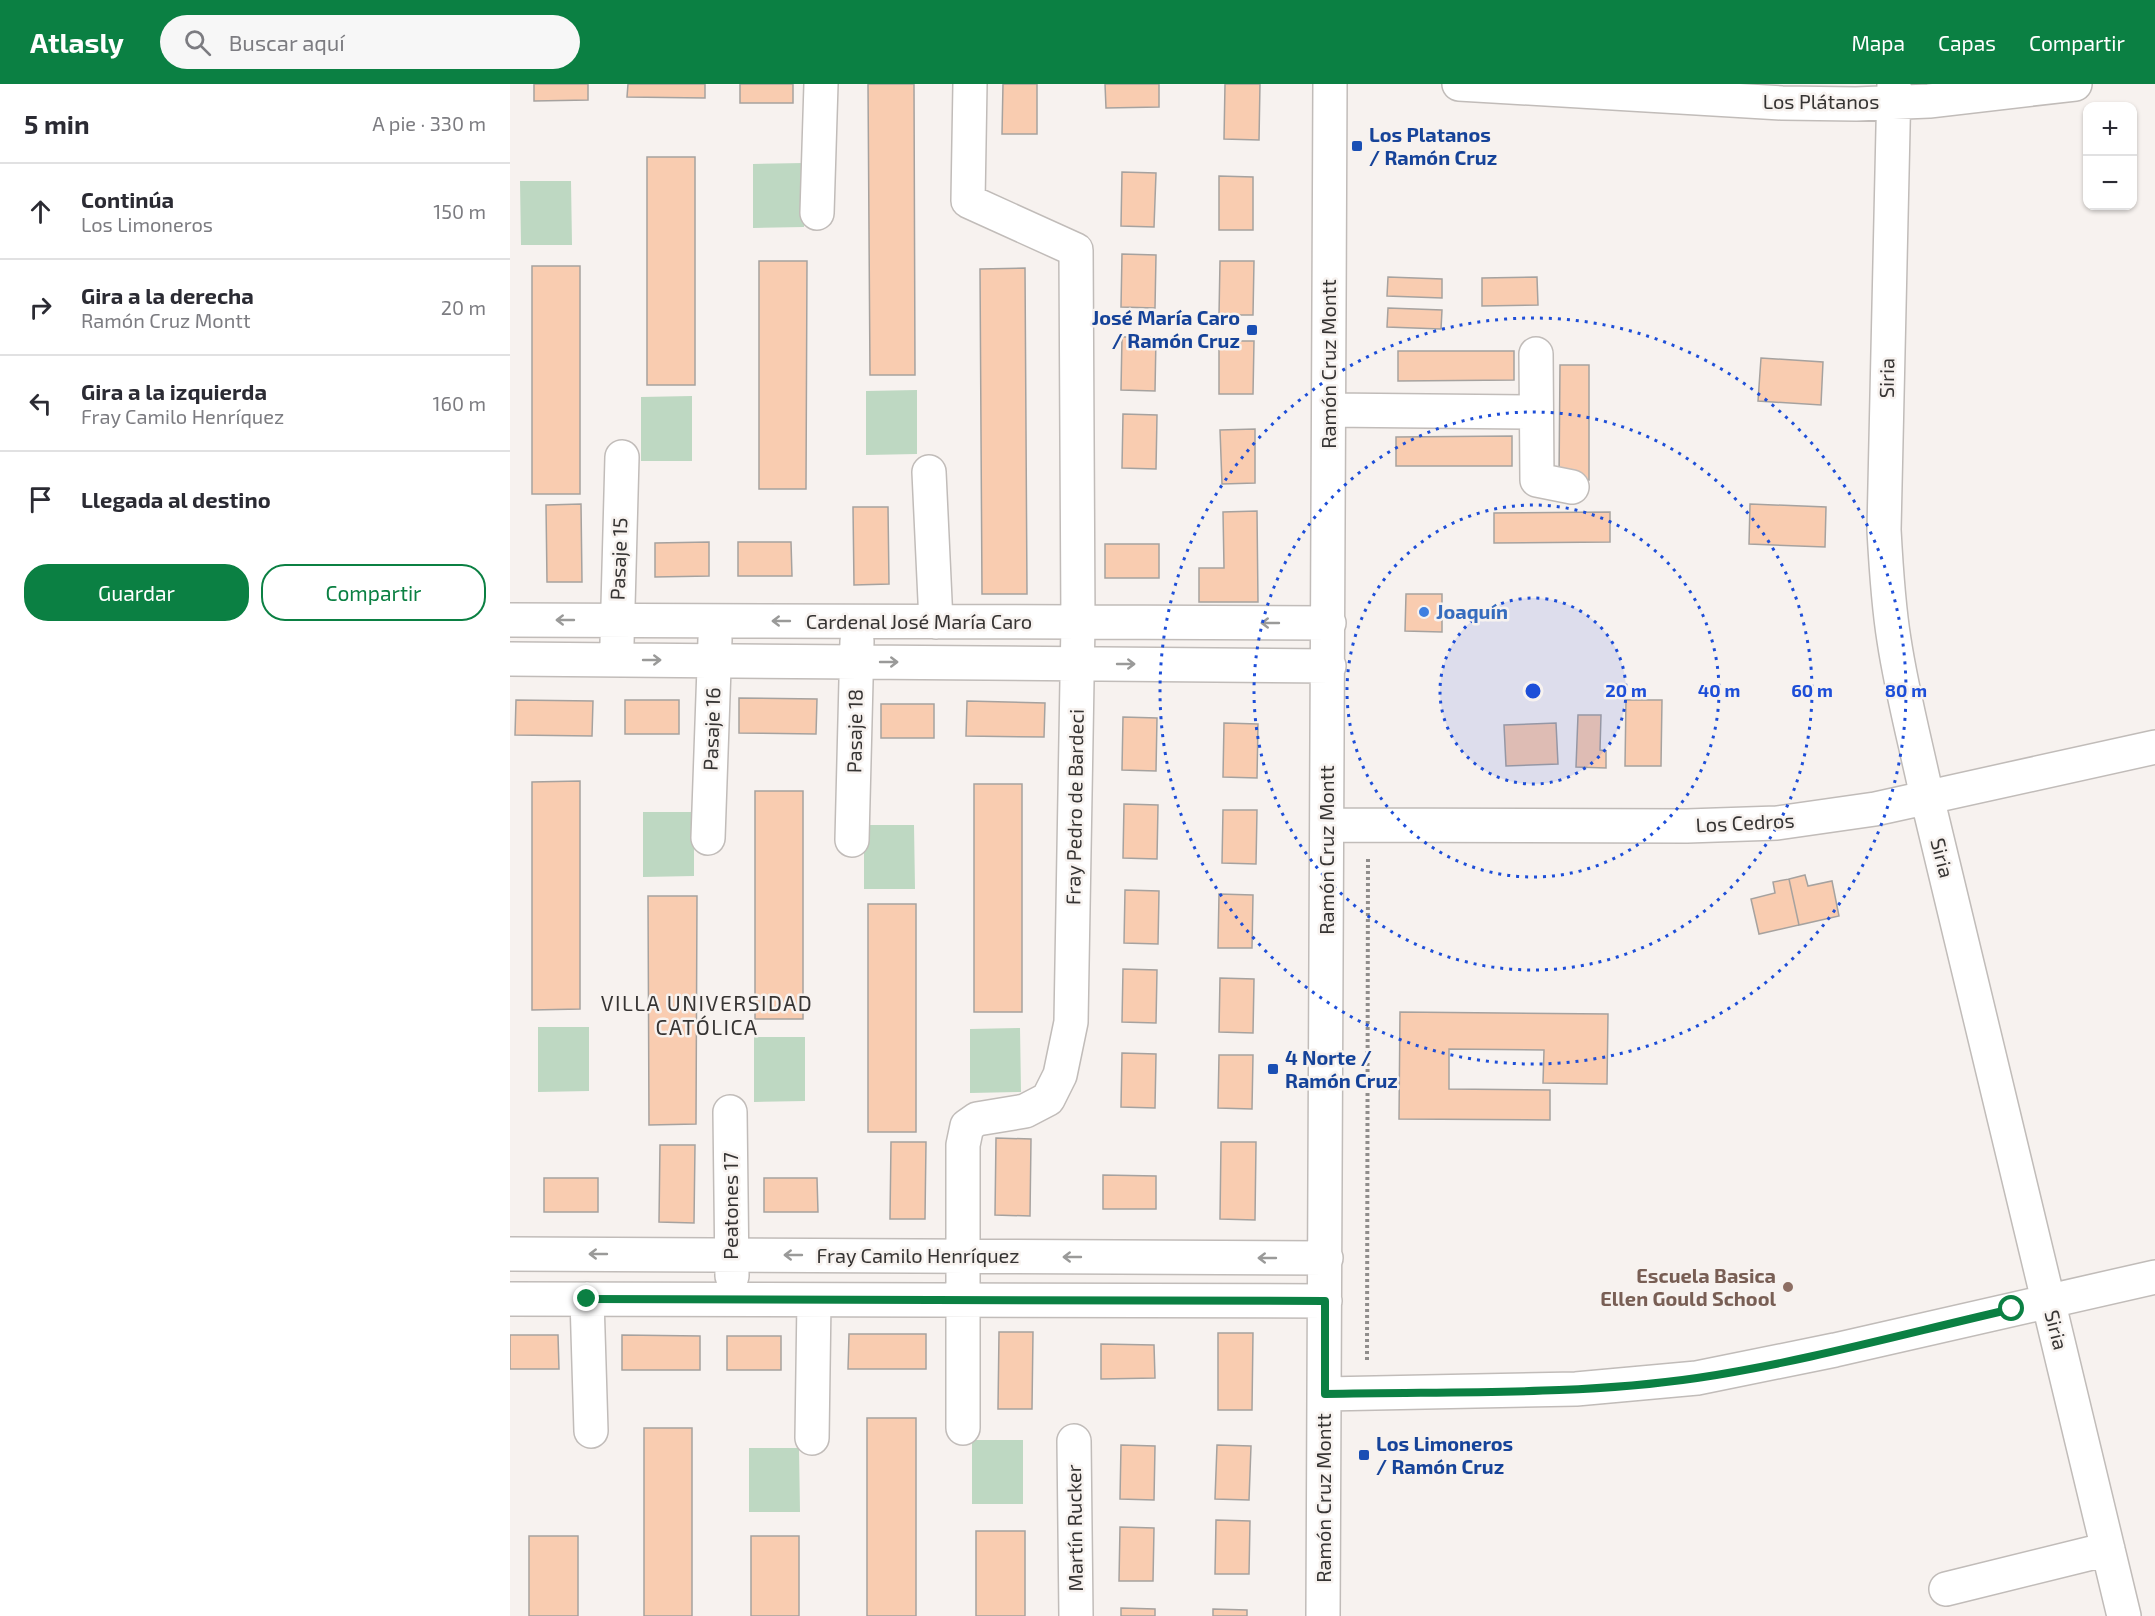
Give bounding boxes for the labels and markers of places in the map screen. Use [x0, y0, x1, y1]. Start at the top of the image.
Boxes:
place label: Los Platanos / Ramón Cruz [1369, 122, 1497, 169]
marker: Los Platanos / Ramón Cruz [1350, 139, 1364, 153]
place label: José María Caro / Ramón Cruz [1092, 305, 1240, 352]
marker: José María Caro / Ramón Cruz [1245, 323, 1259, 337]
place label: Joaquín [1436, 599, 1508, 623]
marker: Joaquín [1417, 605, 1431, 619]
centre of rings [1523, 681, 1543, 701]
place label: 4 Norte / Ramón Cruz [1285, 1045, 1398, 1092]
marker: 4 Norte / Ramón Cruz [1266, 1062, 1280, 1076]
place label: Escuela Basica Ellen Gould School [1600, 1263, 1776, 1310]
marker: Escuela Basica Ellen Gould School [1781, 1280, 1795, 1294]
place label: Los Limoneros / Ramón Cruz [1376, 1431, 1513, 1478]
marker: Los Limoneros / Ramón Cruz [1357, 1448, 1371, 1462]

